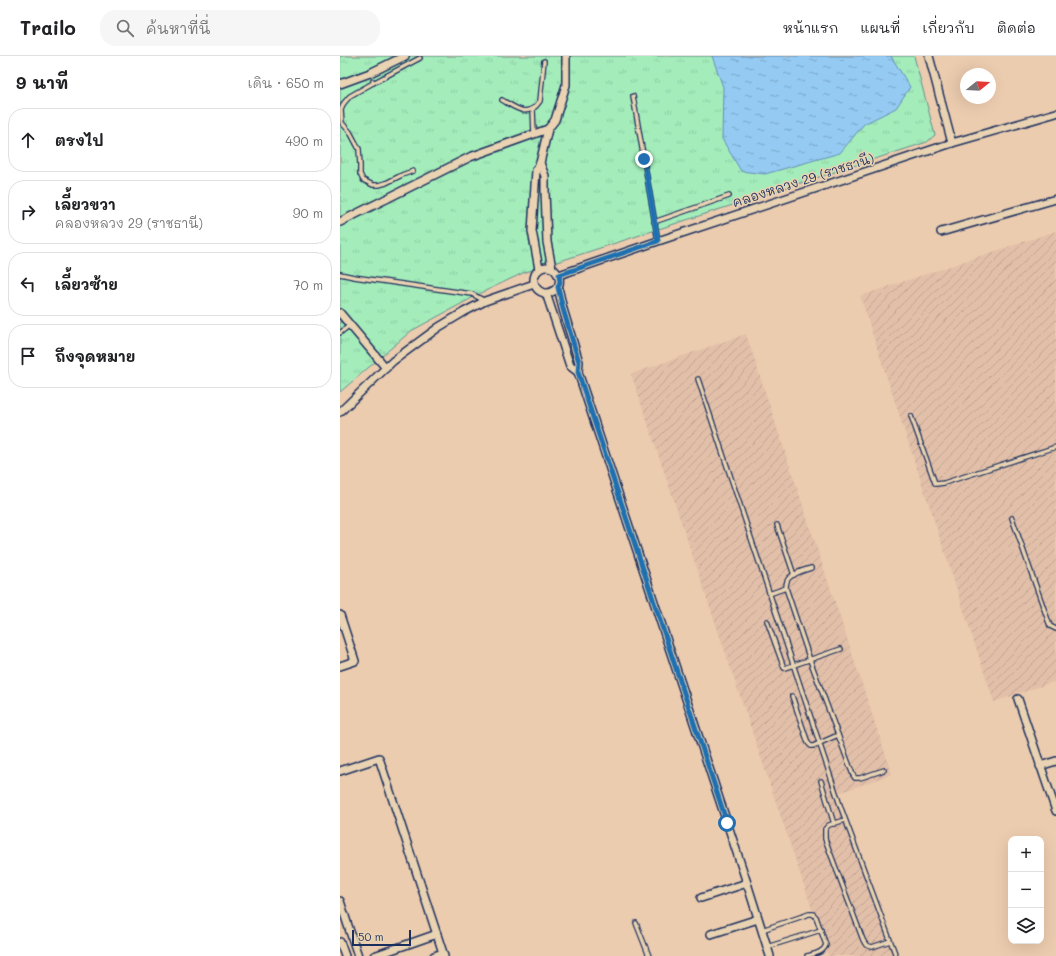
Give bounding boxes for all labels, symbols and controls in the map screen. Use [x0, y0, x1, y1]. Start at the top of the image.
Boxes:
search box [100, 10, 380, 46]
text: Trailo [20, 15, 76, 40]
icon: search [114, 17, 136, 39]
text: ค้นหาที่นี่ [146, 18, 210, 38]
text: หน้าแรก [783, 18, 839, 37]
text: แผนที่ [861, 18, 901, 37]
text: เกี่ยวกับ [923, 18, 975, 37]
text: ติดต่อ [997, 18, 1036, 37]
north arrow [960, 68, 996, 104]
text: 9 นาที [16, 71, 68, 93]
text: เดิน · 650 m [248, 74, 324, 91]
icon: ahead [17, 129, 39, 151]
text: ตรงไป [55, 130, 104, 150]
text: 490 m [285, 132, 323, 149]
street label: คลองหลวง 29 (ราชธานี) [730, 149, 876, 210]
route end [635, 150, 653, 168]
text: เลี้ยวขวา [55, 194, 116, 214]
icon: right [17, 201, 39, 223]
text: 90 m [293, 204, 323, 221]
text: คลองหลวง 29 (ราชธานี) [55, 214, 203, 231]
icon: left [17, 273, 39, 295]
text: เลี้ยวซ้าย [55, 274, 118, 294]
text: 70 m [293, 276, 323, 293]
icon: arrive [17, 345, 39, 367]
text: ถึงจุดหมาย [55, 346, 135, 366]
route start [718, 814, 736, 832]
map controls [1008, 836, 1044, 944]
button: + [1008, 836, 1044, 872]
button: − [1008, 872, 1044, 908]
button: layers [1008, 908, 1044, 944]
scale bar [352, 928, 411, 947]
text: 50 m [358, 929, 384, 944]

